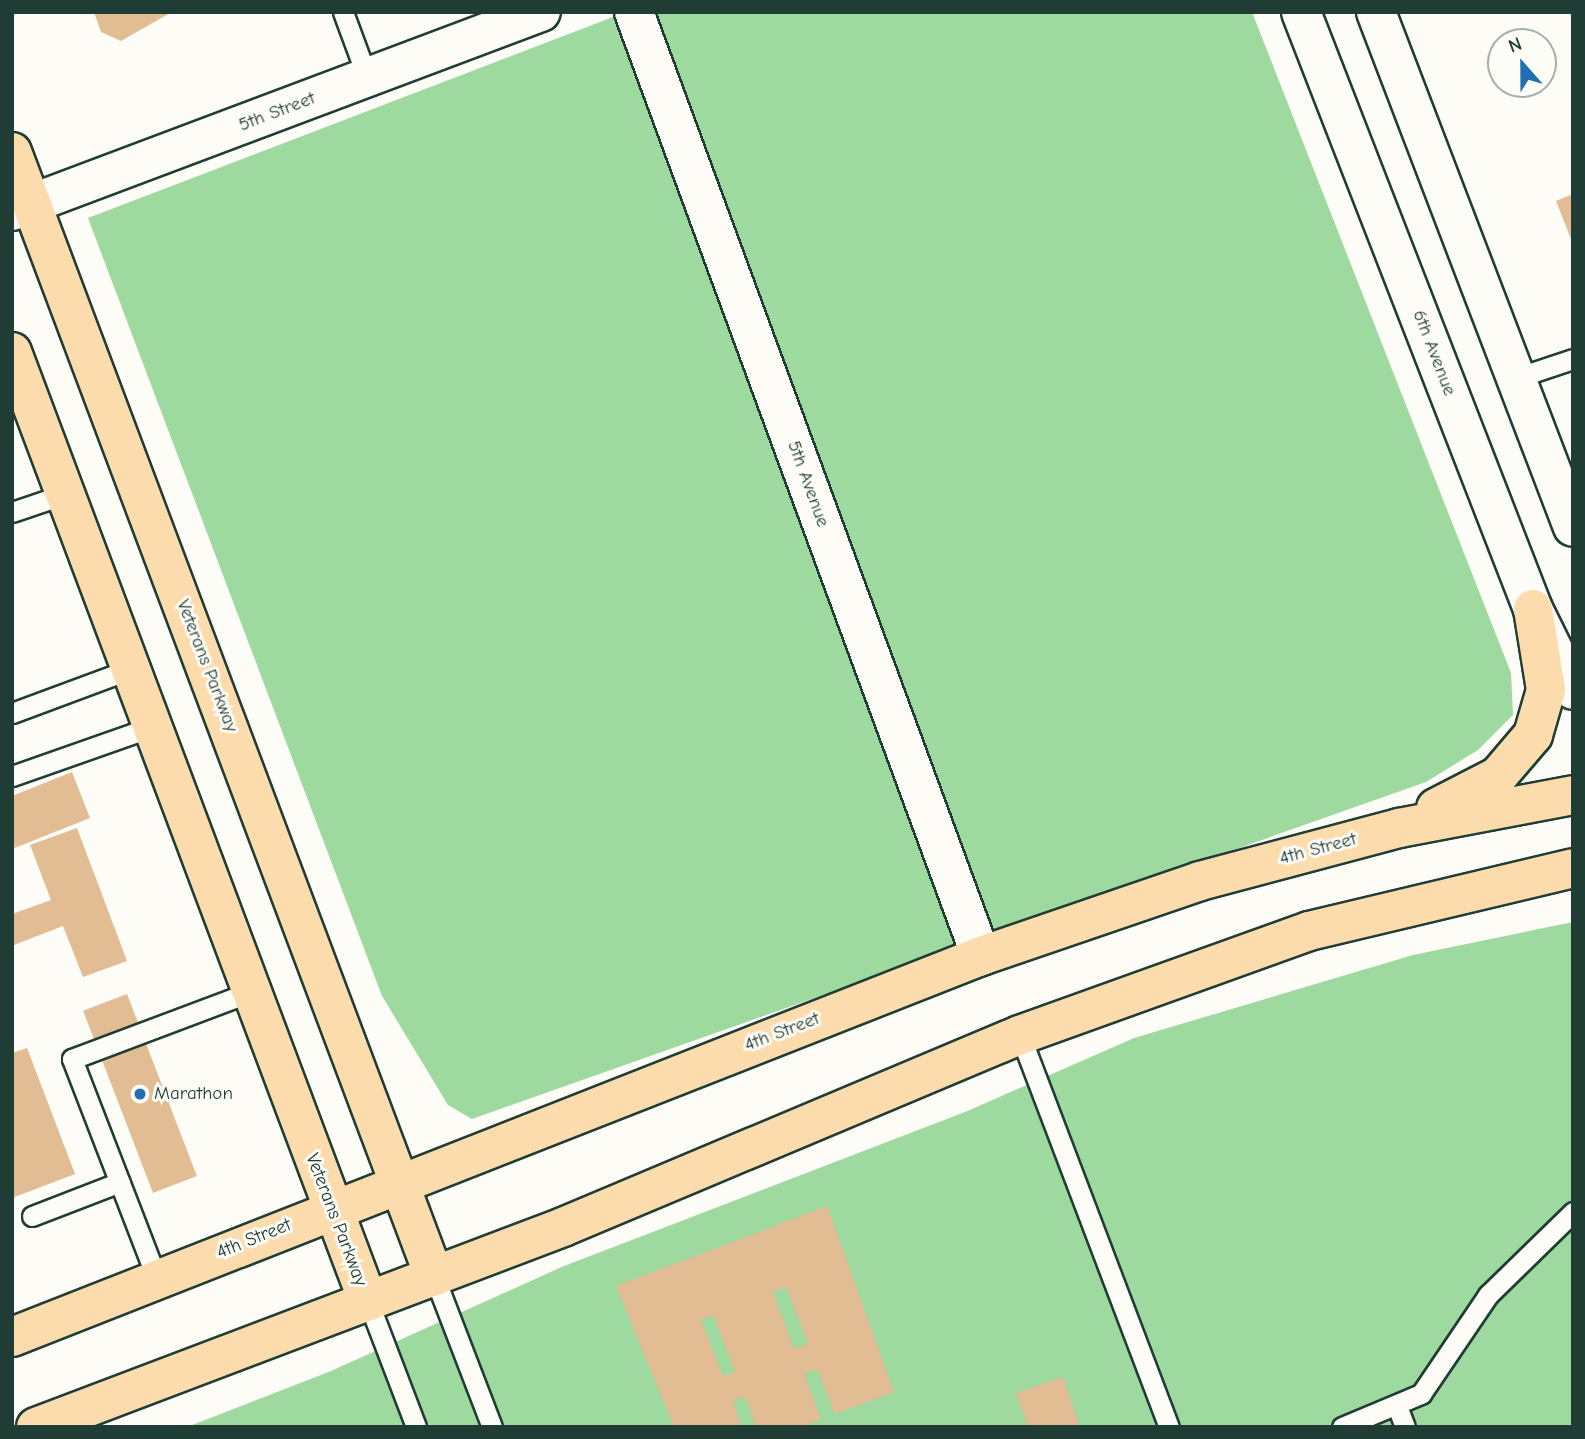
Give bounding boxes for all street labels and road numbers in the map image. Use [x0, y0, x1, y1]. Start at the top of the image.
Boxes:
street label: 5th Street [236, 87, 318, 137]
street label: 6th Avenue [1407, 307, 1461, 399]
street label: 5th Avenue [782, 438, 834, 530]
street label: Veterans Parkway [171, 596, 243, 736]
street label: 4th Street [1277, 828, 1359, 870]
street label: 4th Street [741, 1007, 823, 1057]
street label: Veterans Parkway [300, 1150, 372, 1290]
street label: 4th Street [213, 1214, 295, 1264]

